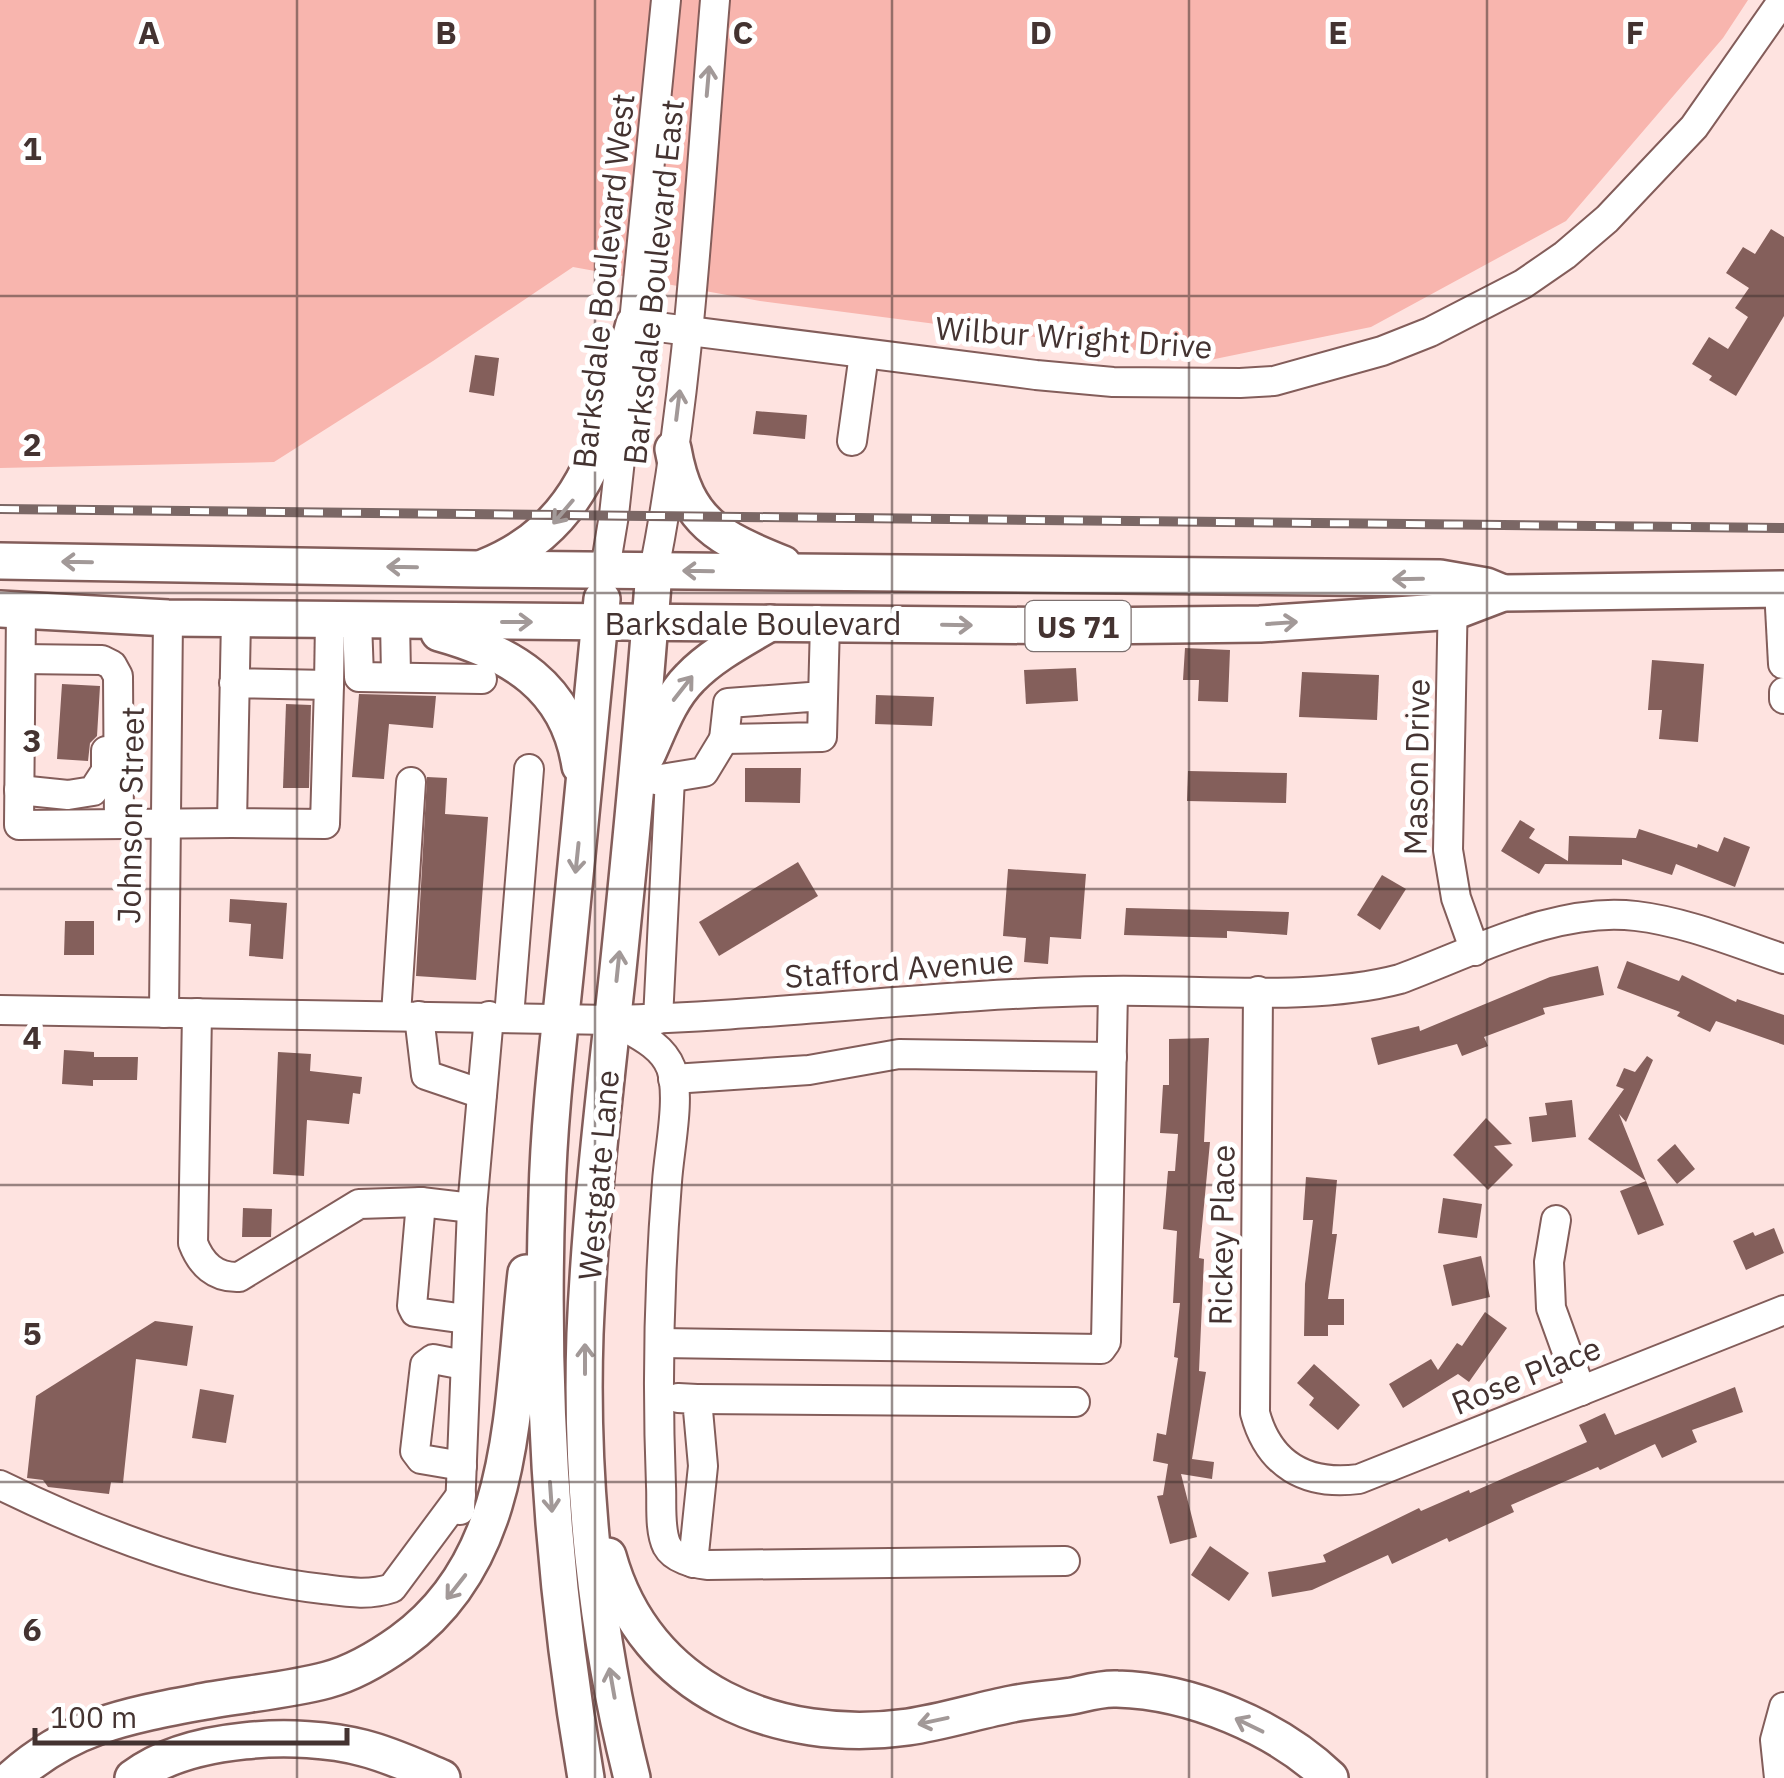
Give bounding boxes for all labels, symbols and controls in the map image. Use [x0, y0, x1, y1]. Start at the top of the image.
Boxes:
text: A [138, 11, 160, 53]
text: B [435, 11, 457, 53]
text: C [733, 11, 753, 53]
text: D [1030, 11, 1052, 53]
text: E [1328, 11, 1348, 53]
text: F [1626, 11, 1644, 53]
one-way arrow [699, 66, 718, 98]
street label: Barksdale Boulevard West [562, 91, 644, 471]
street label: Barksdale Boulevard East [613, 97, 693, 467]
text: 1 [22, 127, 42, 169]
street label: Wilbur Wright Drive [934, 306, 1214, 368]
one-way arrow [669, 389, 688, 422]
text: 2 [22, 423, 42, 465]
one-way arrow [552, 499, 575, 524]
one-way arrow [62, 553, 94, 572]
one-way arrow [387, 558, 419, 577]
one-way arrow [682, 562, 714, 580]
one-way arrow [1392, 570, 1424, 588]
road number: US 71 [1026, 601, 1130, 651]
street label: Barksdale Boulevard [605, 602, 902, 644]
one-way arrow [501, 612, 533, 631]
one-way arrow [1266, 613, 1298, 632]
one-way arrow [940, 616, 973, 634]
one-way arrow [671, 676, 693, 702]
street label: Mason Drive [1393, 678, 1439, 856]
street label: Johnson Street [107, 706, 153, 924]
text: 3 [22, 719, 42, 761]
one-way arrow [567, 842, 586, 874]
street label: Stafford Avenue [783, 939, 1015, 997]
one-way arrow [609, 950, 628, 983]
text: 4 [22, 1016, 42, 1058]
street label: Westgate Lane [568, 1068, 628, 1282]
street label: Rickey Place [1198, 1144, 1244, 1326]
text: 5 [22, 1312, 42, 1354]
street label: Rose Place [1445, 1326, 1607, 1424]
one-way arrow [576, 1344, 594, 1376]
one-way arrow [542, 1480, 561, 1512]
one-way arrow [445, 1574, 467, 1600]
text: 6 [22, 1608, 42, 1650]
one-way arrow [602, 1667, 621, 1700]
scale bar [35, 1683, 348, 1745]
text: 100 m [50, 1697, 137, 1736]
one-way arrow [918, 1713, 950, 1731]
one-way arrow [1235, 1715, 1264, 1734]

